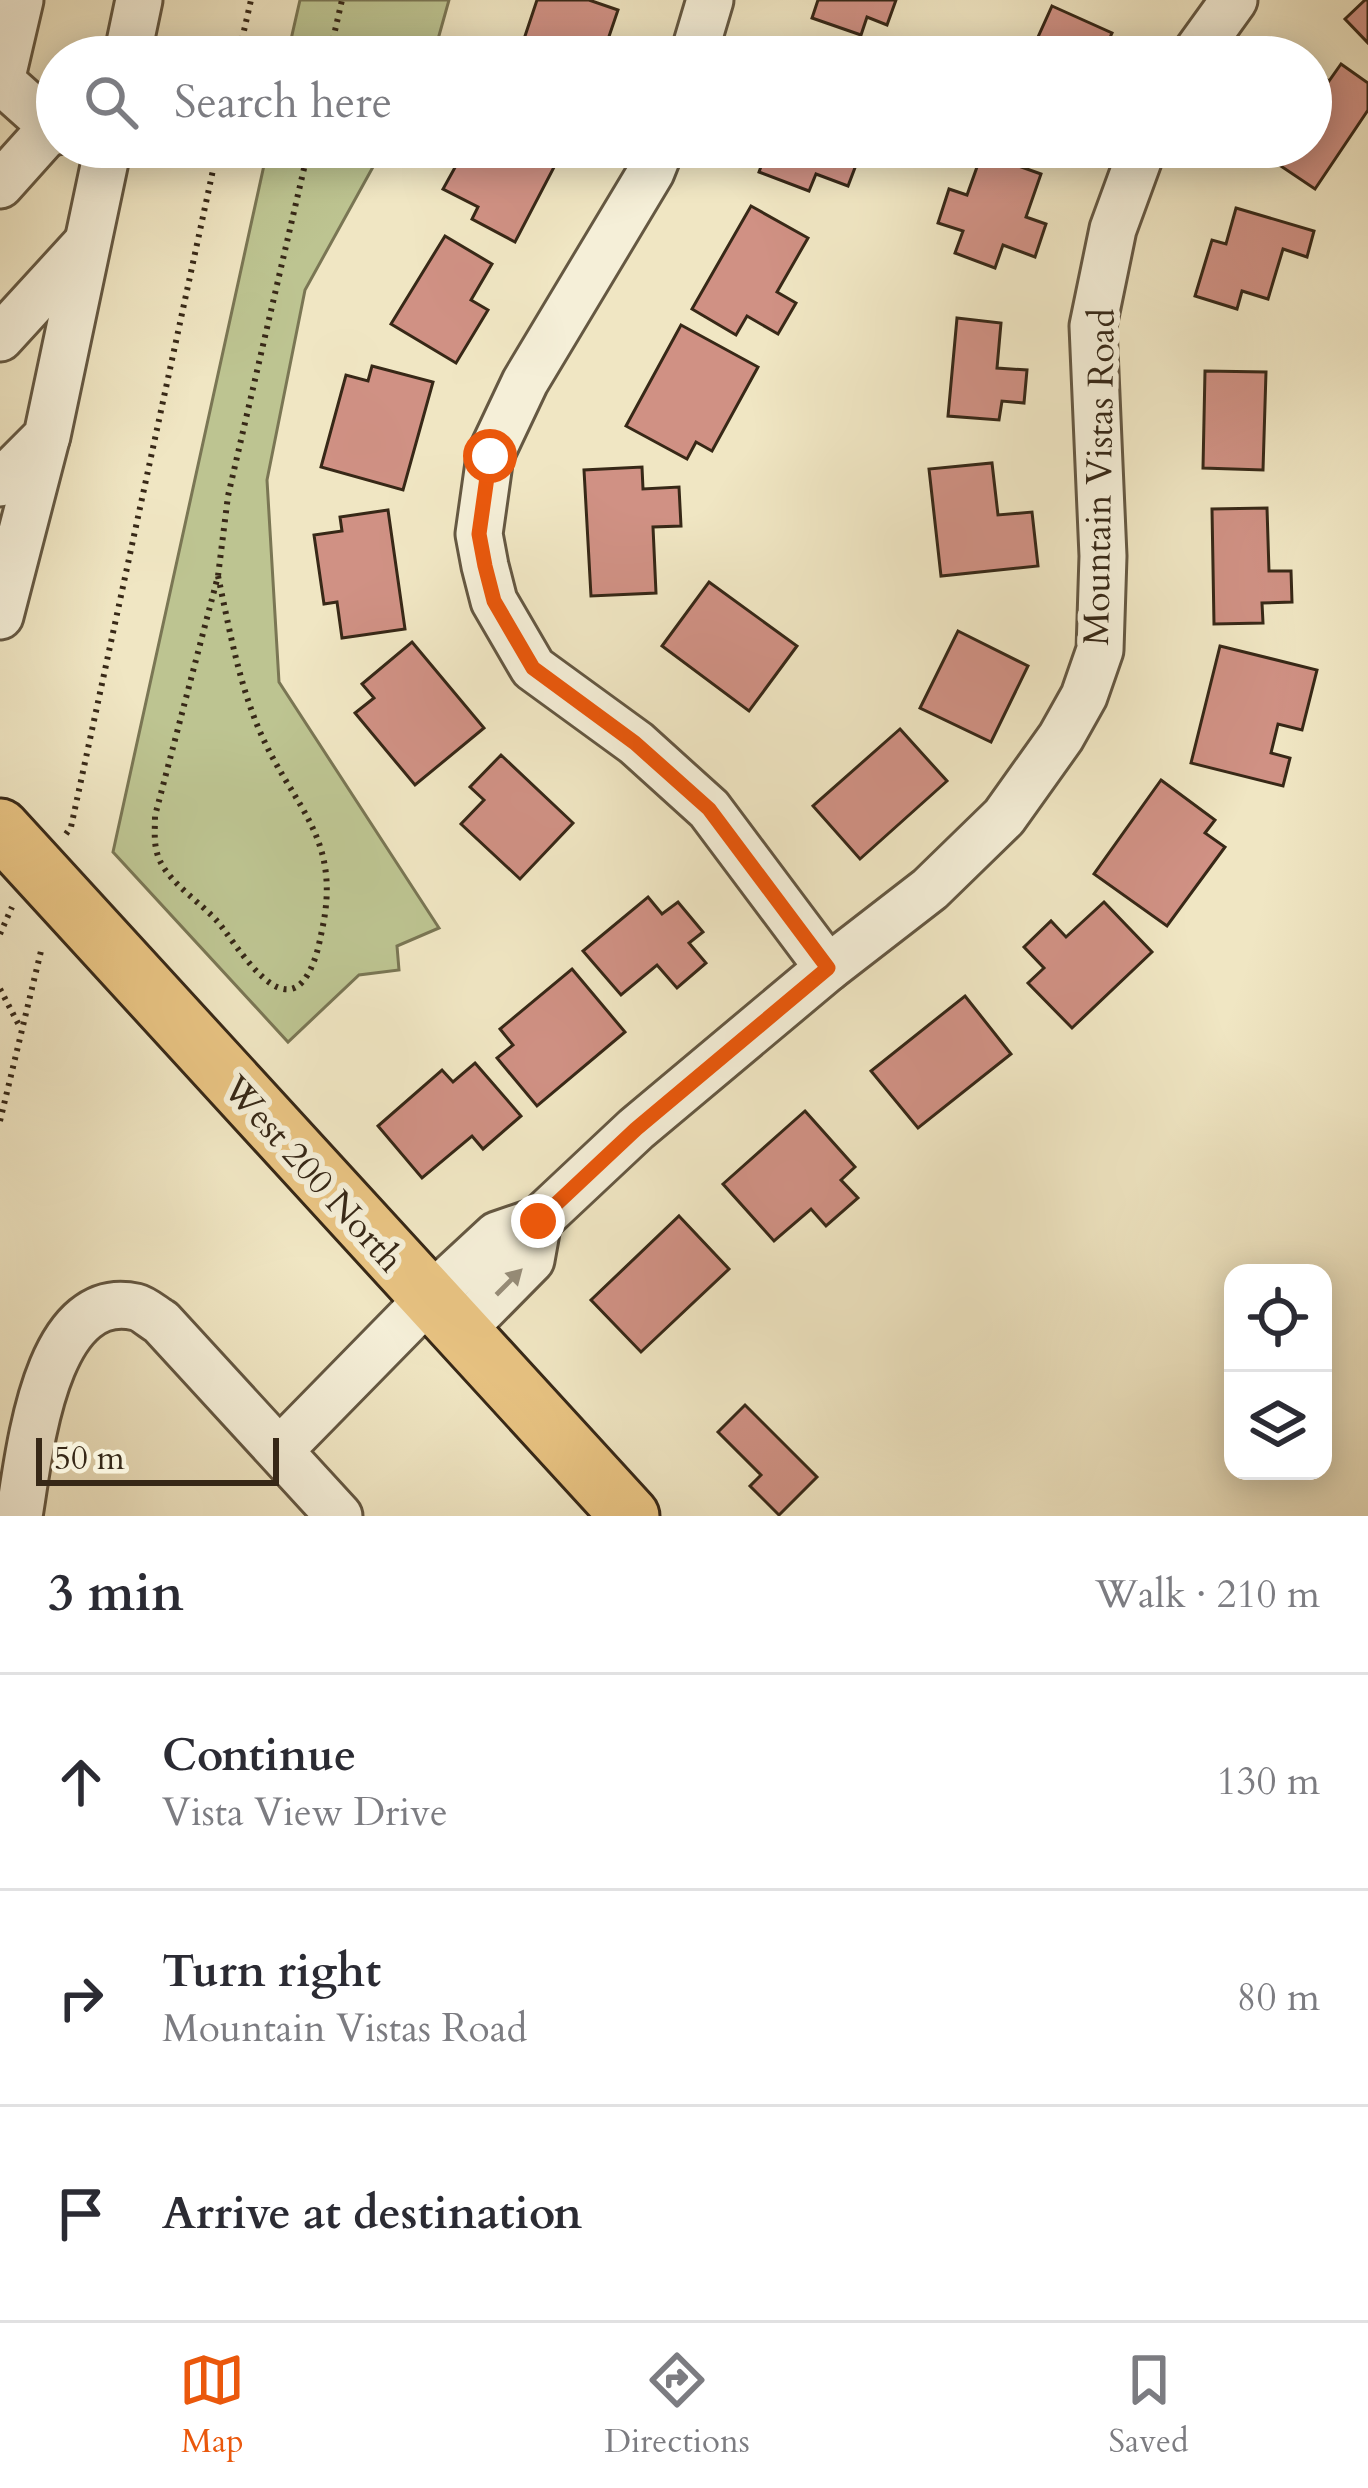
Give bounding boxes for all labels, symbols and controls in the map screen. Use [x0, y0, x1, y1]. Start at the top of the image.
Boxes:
search box [36, 36, 1332, 168]
icon: search [78, 69, 144, 135]
text: Search here [174, 72, 392, 133]
street label: Mountain Vistas Road [1072, 308, 1127, 646]
route start [463, 429, 517, 483]
street label: West 200 North [211, 1064, 414, 1283]
route end [511, 1194, 565, 1248]
map controls [1224, 1264, 1332, 1480]
button: locate [1224, 1264, 1332, 1372]
one-way arrow [495, 1268, 523, 1296]
button: layers [1224, 1372, 1332, 1480]
scale bar [36, 1432, 279, 1485]
text: 50 m [54, 1436, 125, 1481]
text: 3 min [48, 1559, 184, 1629]
text: Walk · 210 m [1095, 1568, 1320, 1621]
text: Continue [162, 1725, 356, 1786]
icon: ahead [48, 1749, 114, 1815]
text: 130 m [1217, 1755, 1320, 1808]
text: Vista View Drive [162, 1786, 448, 1839]
text: Turn right [162, 1941, 381, 2002]
icon: right [48, 1965, 114, 2031]
text: 80 m [1237, 1971, 1320, 2024]
text: Mountain Vistas Road [162, 2002, 527, 2055]
icon: arrive [48, 2181, 114, 2247]
text: Arrive at destination [162, 2183, 582, 2244]
tab: Map [179, 2347, 245, 2464]
tab: Directions [604, 2347, 750, 2464]
tab: Saved [1109, 2347, 1189, 2464]

